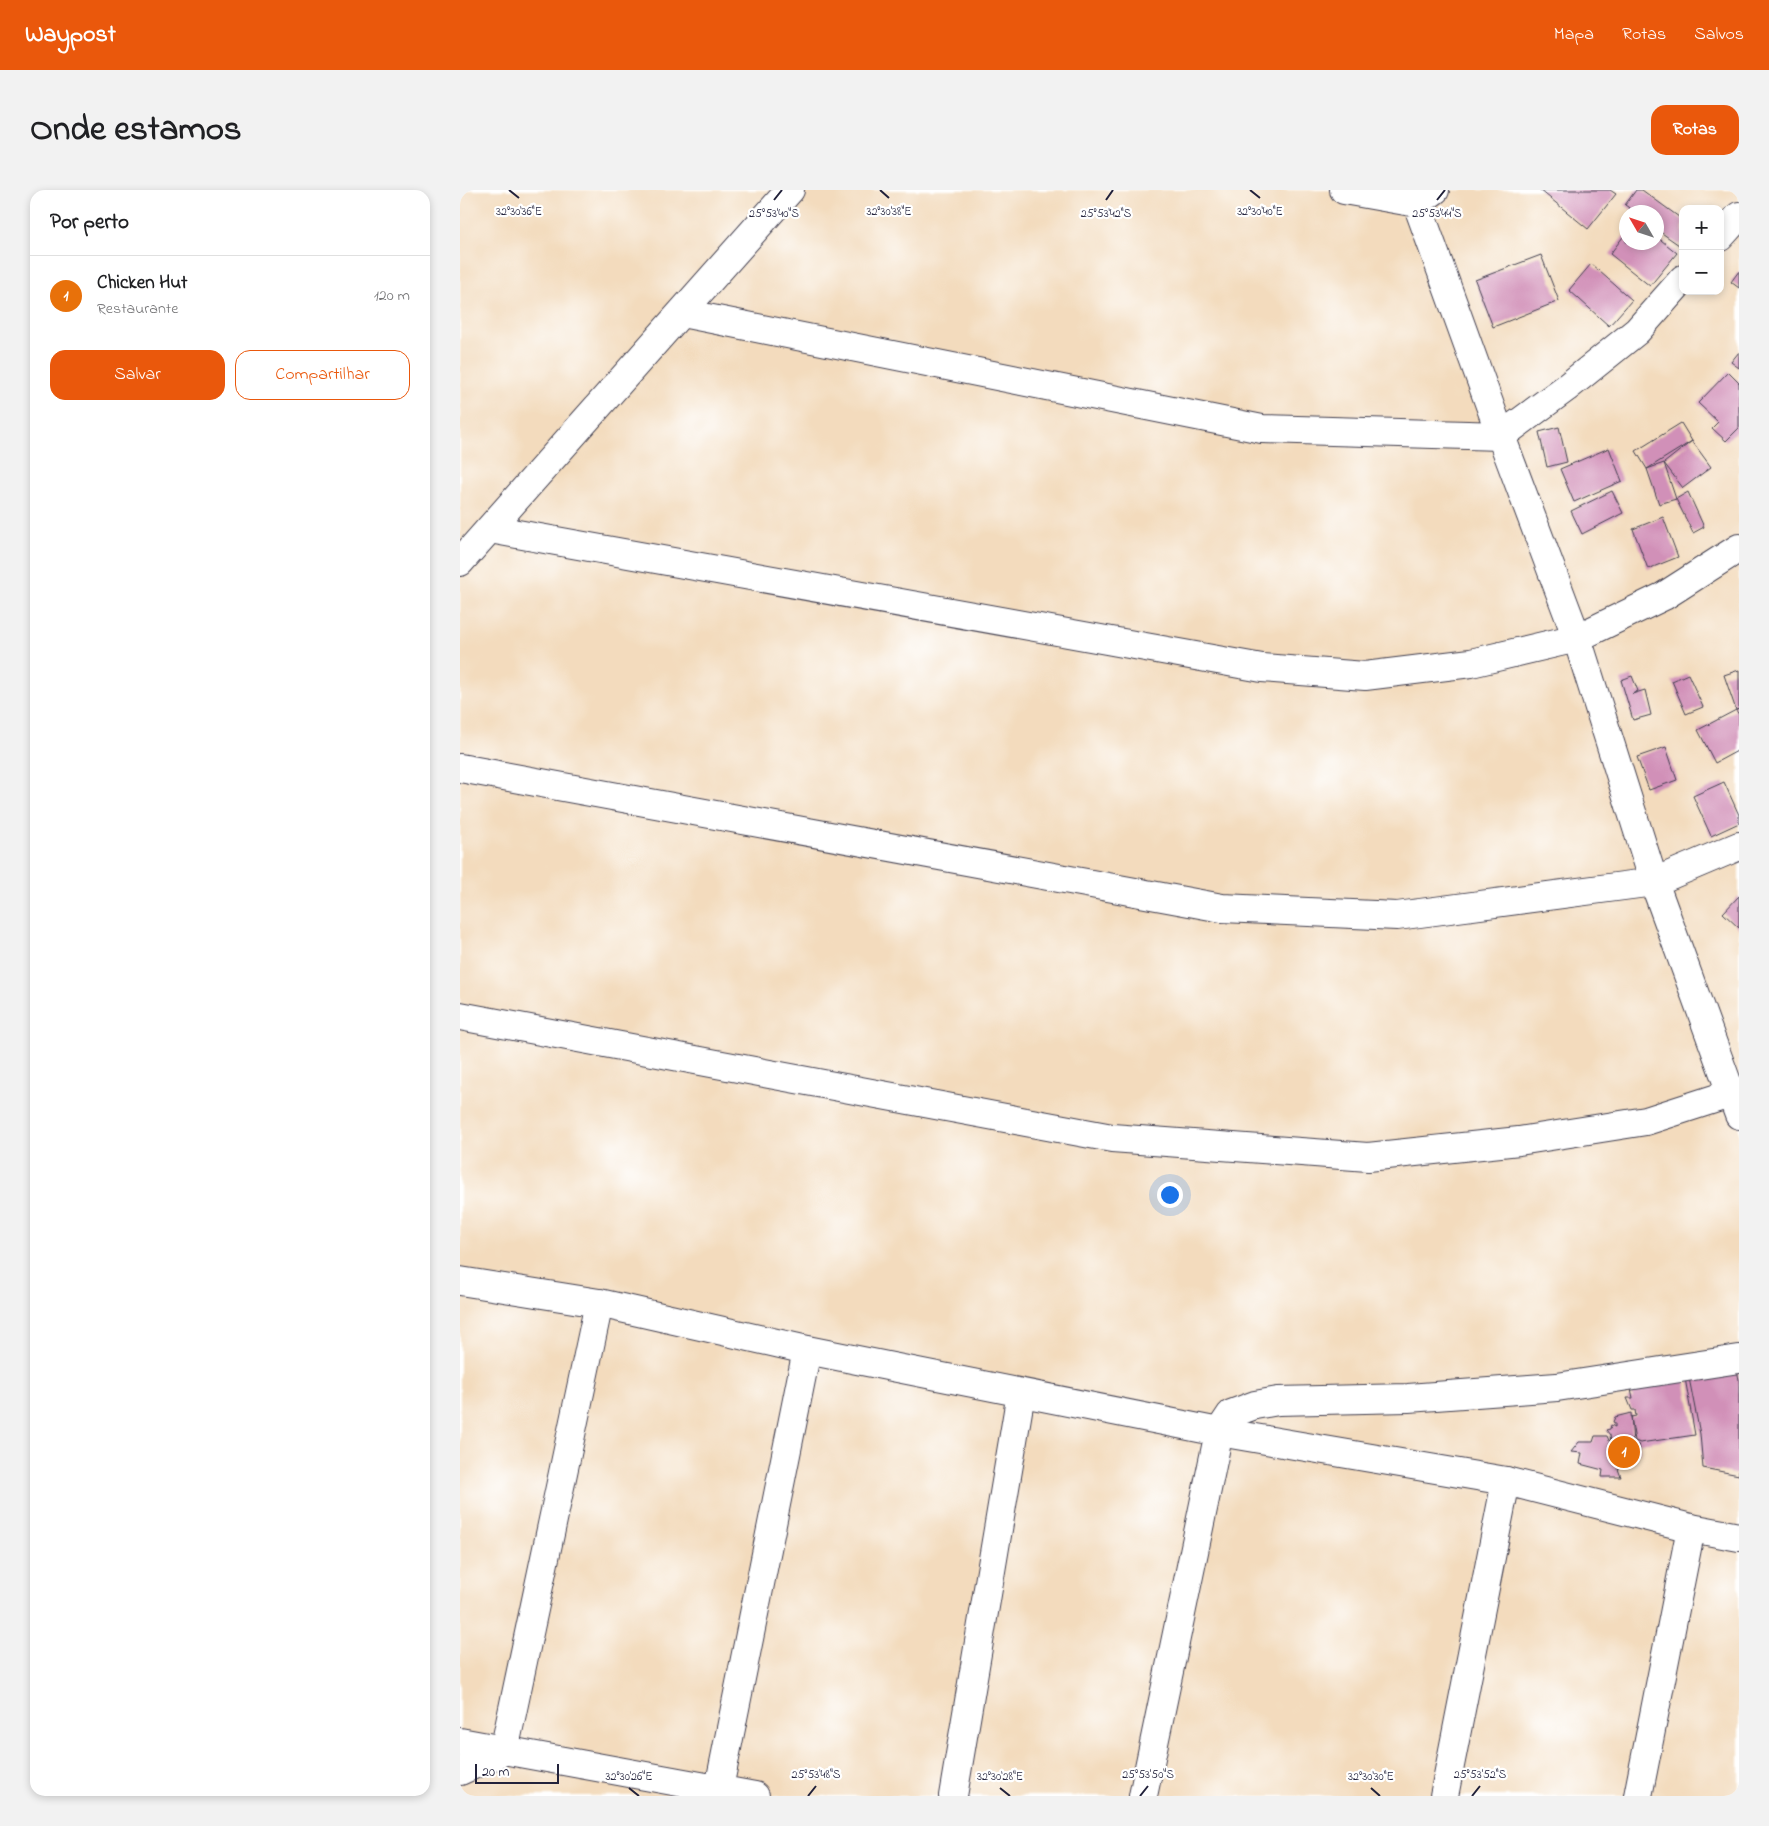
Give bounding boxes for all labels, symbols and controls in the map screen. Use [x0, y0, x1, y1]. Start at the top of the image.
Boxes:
text: Waypost [25, 18, 116, 53]
text: Mapa [1554, 22, 1594, 48]
text: Rotas [1622, 22, 1666, 48]
text: Salvos [1694, 22, 1744, 48]
text: Onde estamos [30, 105, 242, 156]
button: Rotas [1651, 105, 1739, 155]
text: 32°30'36"E [496, 203, 542, 221]
text: 32°30'38"E [866, 203, 912, 221]
text: 32°30'40"E [1237, 203, 1283, 221]
text: 25°53'40"S [749, 205, 799, 223]
text: 25°53'42"S [1081, 205, 1132, 223]
text: 25°53'44"S [1412, 205, 1462, 223]
north arrow [1619, 205, 1664, 250]
map controls [1679, 205, 1724, 295]
button: + [1679, 205, 1724, 250]
text: Por perto [50, 208, 129, 238]
button: − [1679, 250, 1724, 295]
text: Chicken Hut [97, 270, 188, 297]
text: 1 [63, 284, 69, 308]
text: 120 m [374, 284, 410, 308]
text: Restaurante [97, 297, 178, 321]
button: Salvar [50, 350, 225, 400]
button: Compartilhar [235, 350, 410, 400]
your location [1157, 1182, 1183, 1208]
pin: 1 [1608, 1433, 1640, 1471]
scale bar [475, 1761, 559, 1784]
text: 20 m [482, 1762, 509, 1783]
text: 25°53'48"S [791, 1766, 841, 1784]
text: 25°53'50"S [1122, 1766, 1174, 1784]
text: 25°53'52"S [1454, 1766, 1507, 1784]
text: 32°30'26"E [606, 1768, 652, 1786]
text: 32°30'28"E [977, 1768, 1023, 1786]
text: 32°30'30"E [1348, 1768, 1394, 1786]

